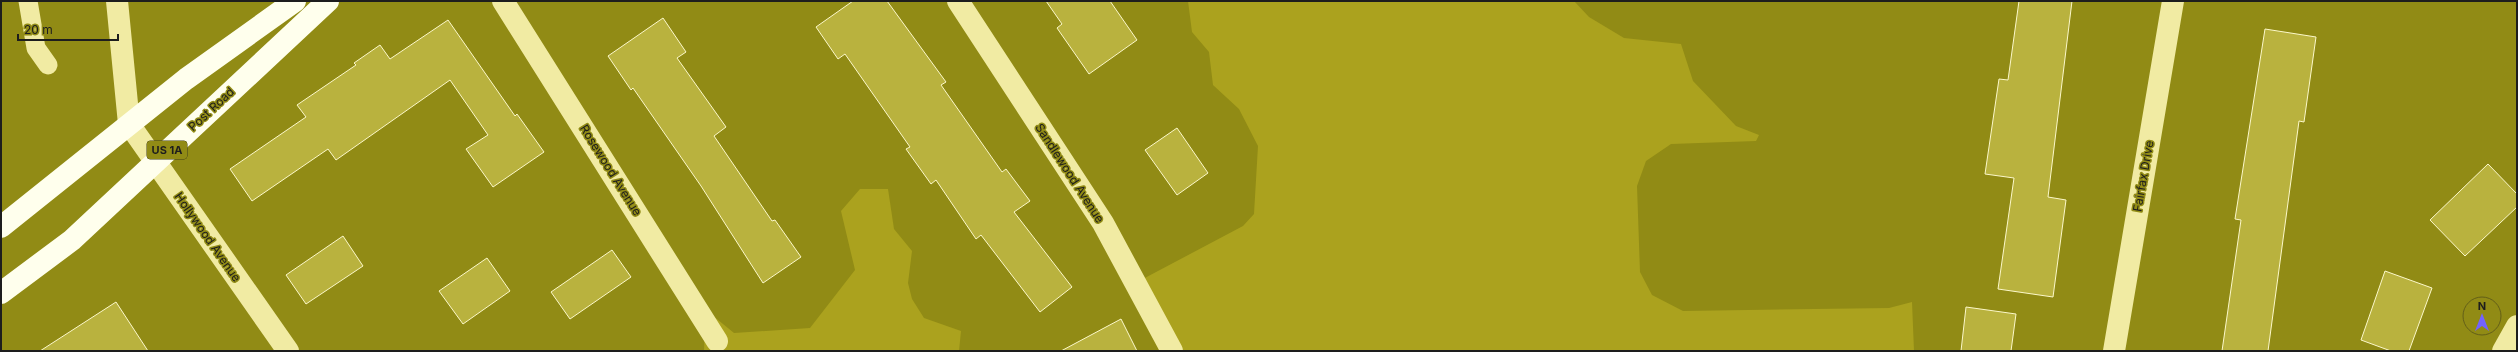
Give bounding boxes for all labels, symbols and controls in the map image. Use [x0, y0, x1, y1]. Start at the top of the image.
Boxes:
scale bar [18, 16, 118, 42]
text: 20 m [24, 22, 53, 37]
street label: Post Road [185, 84, 237, 134]
street label: Sandlewood Avenue [1032, 121, 1108, 225]
street label: Rosewood Avenue [577, 122, 645, 218]
street label: Fairfax Drive [2129, 139, 2157, 213]
road number: US 1A [147, 141, 187, 159]
street label: Hollywood Avenue [172, 189, 244, 285]
north arrow [2462, 296, 2502, 336]
text: N [2478, 299, 2486, 313]

